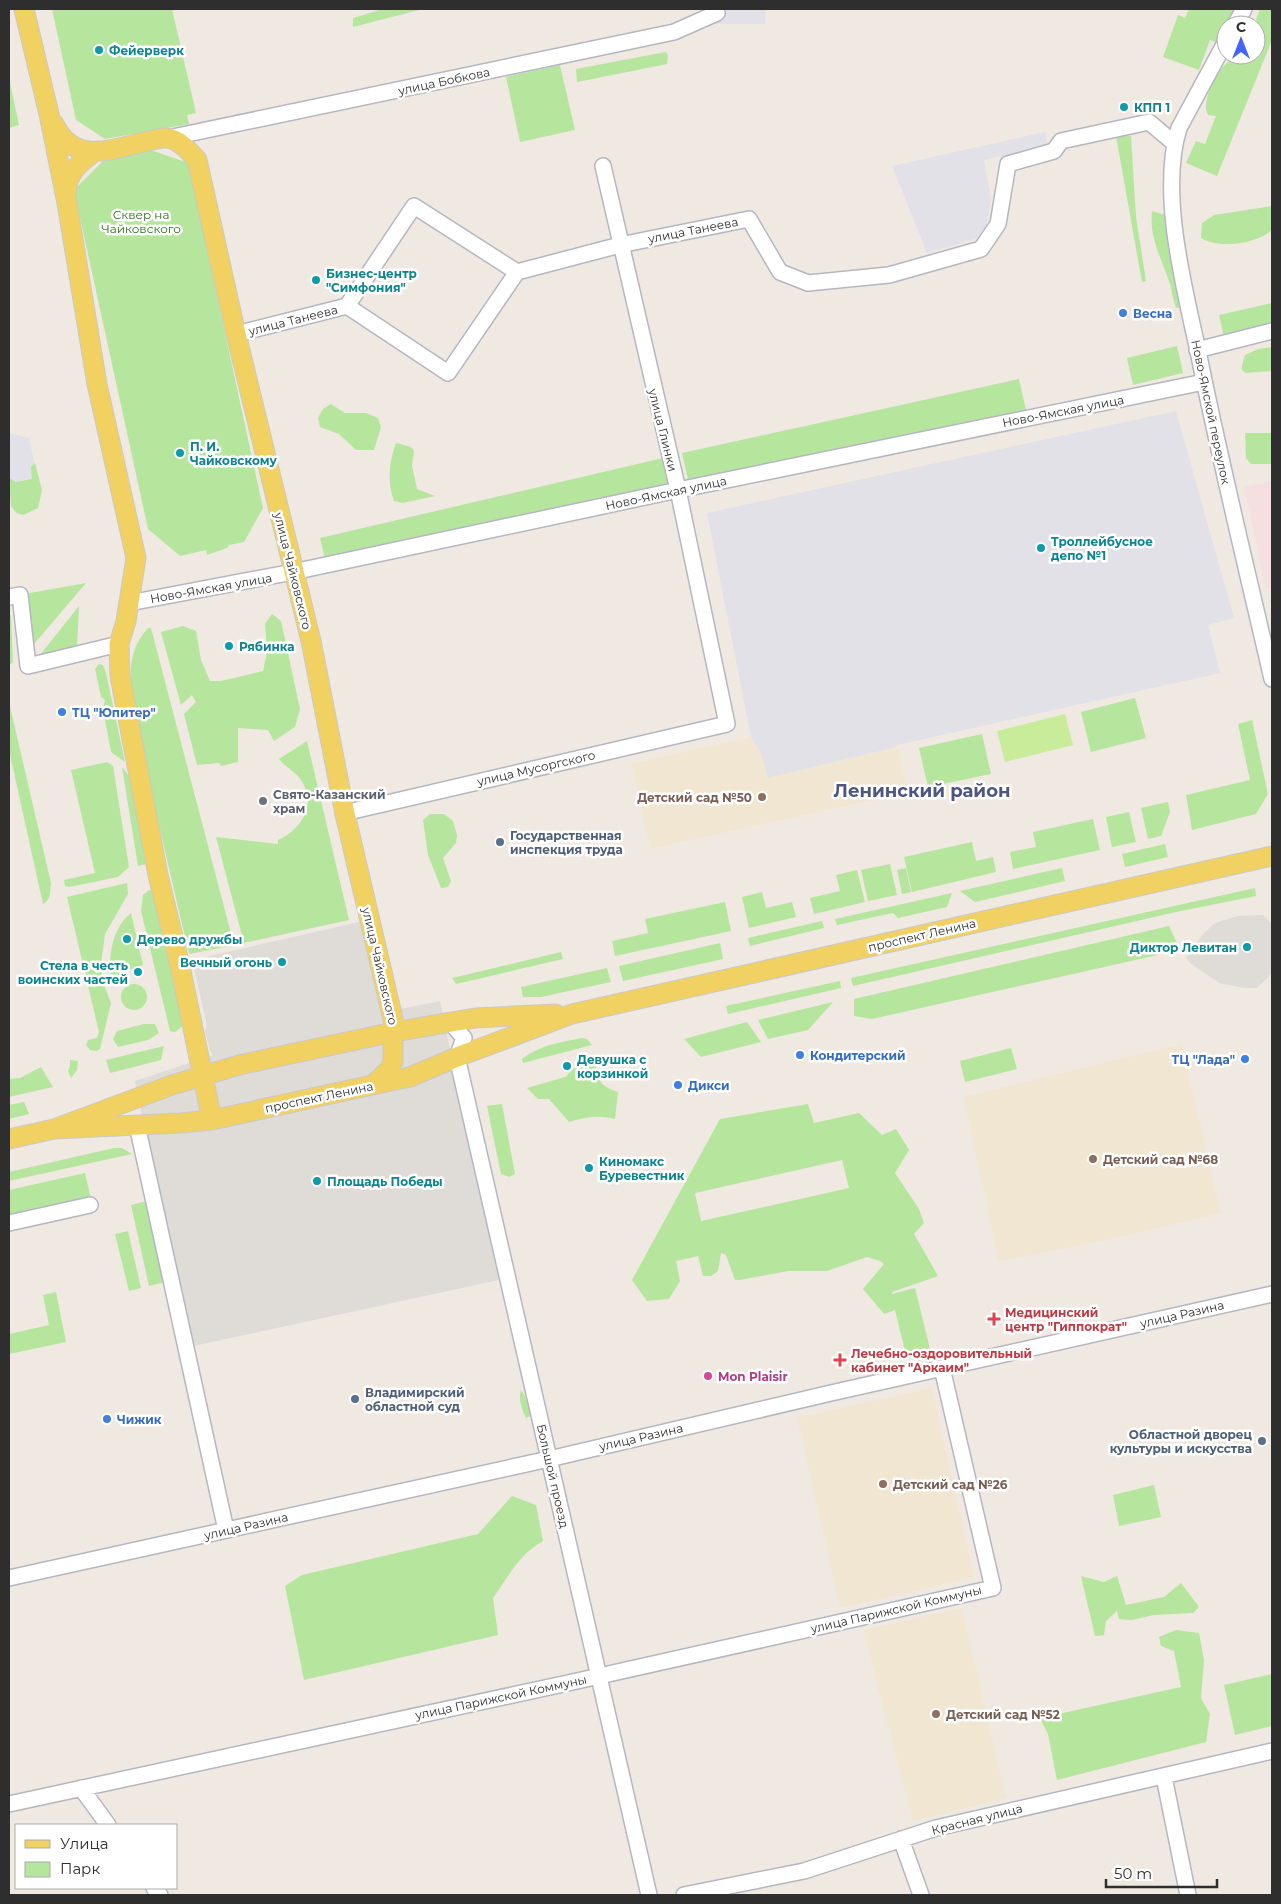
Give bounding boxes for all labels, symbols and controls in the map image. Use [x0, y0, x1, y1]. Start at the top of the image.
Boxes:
north arrow [1216, 15, 1266, 65]
text: С [1236, 18, 1246, 36]
place label: Фейерверк [109, 43, 184, 58]
marker: Фейерверк [93, 44, 105, 56]
street label: улица Бобкова [396, 64, 491, 98]
place label: КПП 1 [1134, 100, 1170, 115]
marker: КПП 1 [1118, 101, 1130, 113]
park label: Сквер на Чайковского [101, 207, 181, 236]
street label: улица Танеева [646, 214, 739, 246]
place label: Бизнес-центр "Симфония" [326, 266, 417, 295]
marker: Бизнес-центр "Симфония" [310, 274, 322, 286]
street label: улица Танеева [246, 302, 339, 339]
place label: Весна [1133, 306, 1172, 321]
marker: Весна [1117, 307, 1129, 319]
street label: Ново-Ямской переулок [1188, 338, 1234, 486]
street label: улица Глинки [645, 386, 681, 473]
street label: Ново-Ямская улица [1001, 392, 1125, 430]
place label: П. И. Чайковскому [190, 439, 278, 468]
marker: П. И. Чайковскому [174, 447, 186, 459]
street label: Ново-Ямская улица [604, 473, 728, 513]
street label: улица Чайковского [271, 510, 315, 632]
place label: Троллейбусное депо №1 [1051, 534, 1153, 563]
marker: Троллейбусное депо №1 [1035, 542, 1047, 554]
street label: Ново-Ямская улица [149, 570, 273, 606]
place label: Рябинка [239, 639, 295, 654]
marker: Рябинка [223, 640, 235, 652]
place label: ТЦ "Юпитер" [72, 705, 156, 720]
marker: ТЦ "Юпитер" [56, 706, 68, 718]
street label: улица Мусоргского [474, 747, 597, 789]
district label: Ленинский район [834, 780, 1010, 802]
place label: Свято-Казанский храм [273, 787, 386, 816]
place label: Детский сад №50 [637, 790, 752, 805]
marker: Детский сад №50 [756, 791, 768, 803]
marker: Свято-Казанский храм [257, 795, 269, 807]
place label: Государственная инспекция труда [510, 828, 623, 857]
marker: Государственная инспекция труда [494, 836, 506, 848]
street label: улица Чайковского [359, 905, 401, 1027]
street label: проспект Ленина [867, 915, 977, 955]
place label: Дерево дружбы [137, 932, 242, 947]
marker: Дерево дружбы [121, 933, 133, 945]
place label: Диктор Левитан [1130, 940, 1237, 955]
marker: Диктор Левитан [1241, 941, 1253, 953]
place label: Вечный огонь [180, 955, 272, 970]
marker: Вечный огонь [276, 956, 288, 968]
place label: Стела в честь воинских частей [18, 958, 128, 987]
marker: Стела в честь воинских частей [132, 966, 144, 978]
place label: Кондитерский [810, 1048, 906, 1063]
marker: Кондитерский [794, 1049, 806, 1061]
place label: Девушка с корзинкой [577, 1052, 648, 1081]
place label: ТЦ "Лада" [1172, 1052, 1235, 1067]
marker: ТЦ "Лада" [1239, 1053, 1251, 1065]
marker: Девушка с корзинкой [561, 1060, 573, 1072]
street label: проспект Ленина [264, 1078, 374, 1116]
place label: Дикси [688, 1078, 730, 1093]
marker: Дикси [672, 1079, 684, 1091]
place label: Детский сад №68 [1103, 1152, 1218, 1167]
marker: Детский сад №68 [1087, 1153, 1099, 1165]
place label: Киномакс Буревестник [599, 1154, 685, 1183]
marker: Киномакс Буревестник [583, 1162, 595, 1174]
place label: Площадь Победы [327, 1174, 443, 1189]
marker: Площадь Победы [311, 1175, 323, 1187]
street label: улица Разина [1138, 1297, 1225, 1331]
place label: Медицинский центр "Гиппократ" [1005, 1305, 1127, 1334]
marker: Медицинский центр "Гиппократ" [987, 1312, 1001, 1326]
place label: Лечебно-оздоровительный кабинет "Аркаим" [851, 1346, 1032, 1375]
marker: Лечебно-оздоровительный кабинет "Аркаим" [833, 1353, 847, 1367]
place label: Mon Plaisir [718, 1369, 788, 1384]
marker: Mon Plaisir [702, 1370, 714, 1382]
place label: Владимирский областной суд [365, 1385, 465, 1414]
marker: Владимирский областной суд [349, 1393, 361, 1405]
place label: Чижик [117, 1412, 162, 1427]
marker: Чижик [101, 1413, 113, 1425]
street label: улица Разина [597, 1420, 684, 1454]
street label: Большой проезд [534, 1422, 572, 1530]
place label: Областной дворец культуры и искусства [1110, 1427, 1253, 1456]
marker: Областной дворец культуры и искусства [1256, 1435, 1268, 1447]
place label: Детский сад №26 [893, 1477, 1008, 1492]
marker: Детский сад №26 [877, 1478, 889, 1490]
street label: улица Разина [202, 1509, 289, 1543]
street label: улица Парижской Коммуны [808, 1582, 983, 1636]
street label: улица Парижской Коммуны [413, 1671, 588, 1723]
place label: Детский сад №52 [946, 1707, 1060, 1722]
marker: Детский сад №52 [930, 1708, 942, 1720]
street label: Красная улица [930, 1800, 1024, 1838]
legend [15, 1824, 178, 1889]
text: Улица [60, 1834, 108, 1853]
scale bar [1106, 1856, 1217, 1888]
text: Парк [60, 1859, 100, 1878]
text: 50 m [1114, 1864, 1152, 1883]

